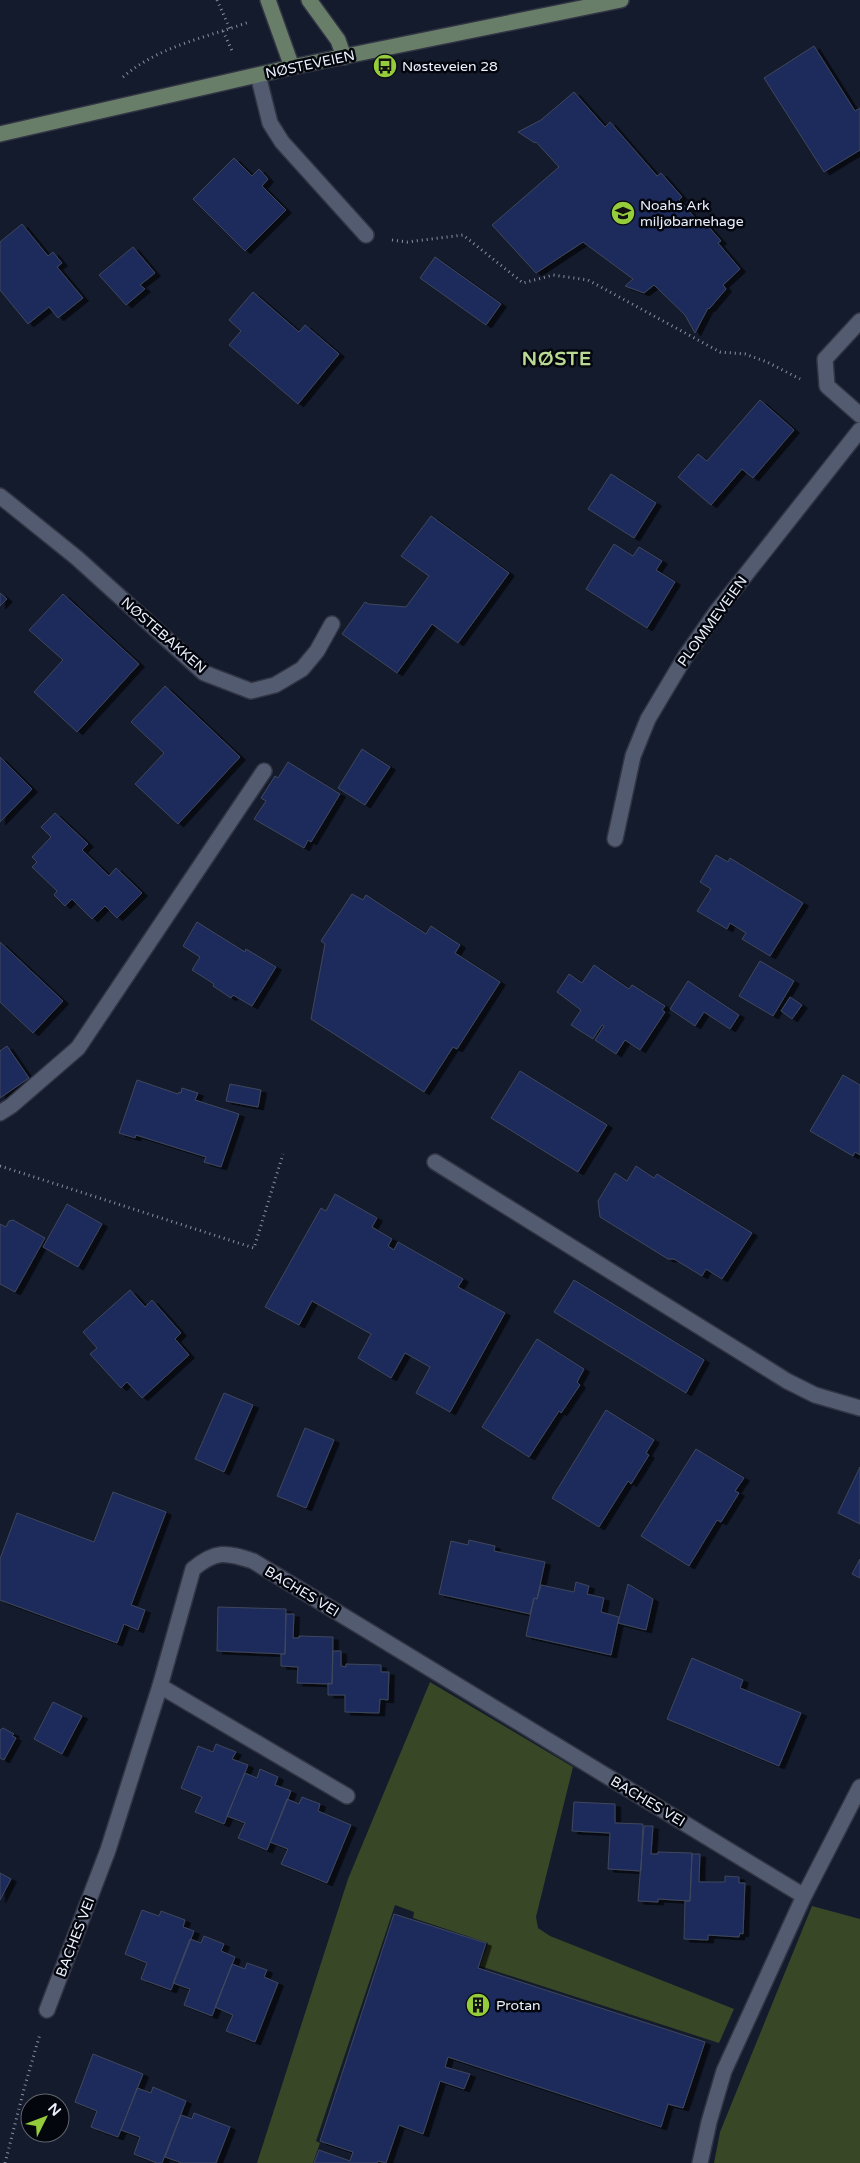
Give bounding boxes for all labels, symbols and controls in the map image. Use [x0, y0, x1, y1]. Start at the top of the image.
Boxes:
street label: NØSTEVEIEN [264, 47, 356, 82]
bus stop icon: Nøsteveien 28 [372, 53, 398, 79]
place label: Nøsteveien 28 [402, 58, 498, 75]
place label: Noahs Ark miljøbarnehage [640, 197, 744, 230]
school or university icon: Noahs Ark miljøbarnehage [610, 200, 636, 226]
district label: NØSTE [522, 348, 592, 370]
street label: PLOMMEVEIEN [674, 573, 751, 670]
street label: NØSTEBAKKEN [118, 594, 210, 677]
street label: BACHES VEI [261, 1562, 342, 1620]
street label: BACHES VEI [607, 1772, 688, 1830]
street label: BACHES VEI [52, 1895, 98, 1979]
building icon: Protan [465, 1992, 491, 2018]
place label: Protan [496, 1997, 541, 2014]
north arrow [20, 2093, 70, 2143]
text: N [44, 2100, 64, 2120]

